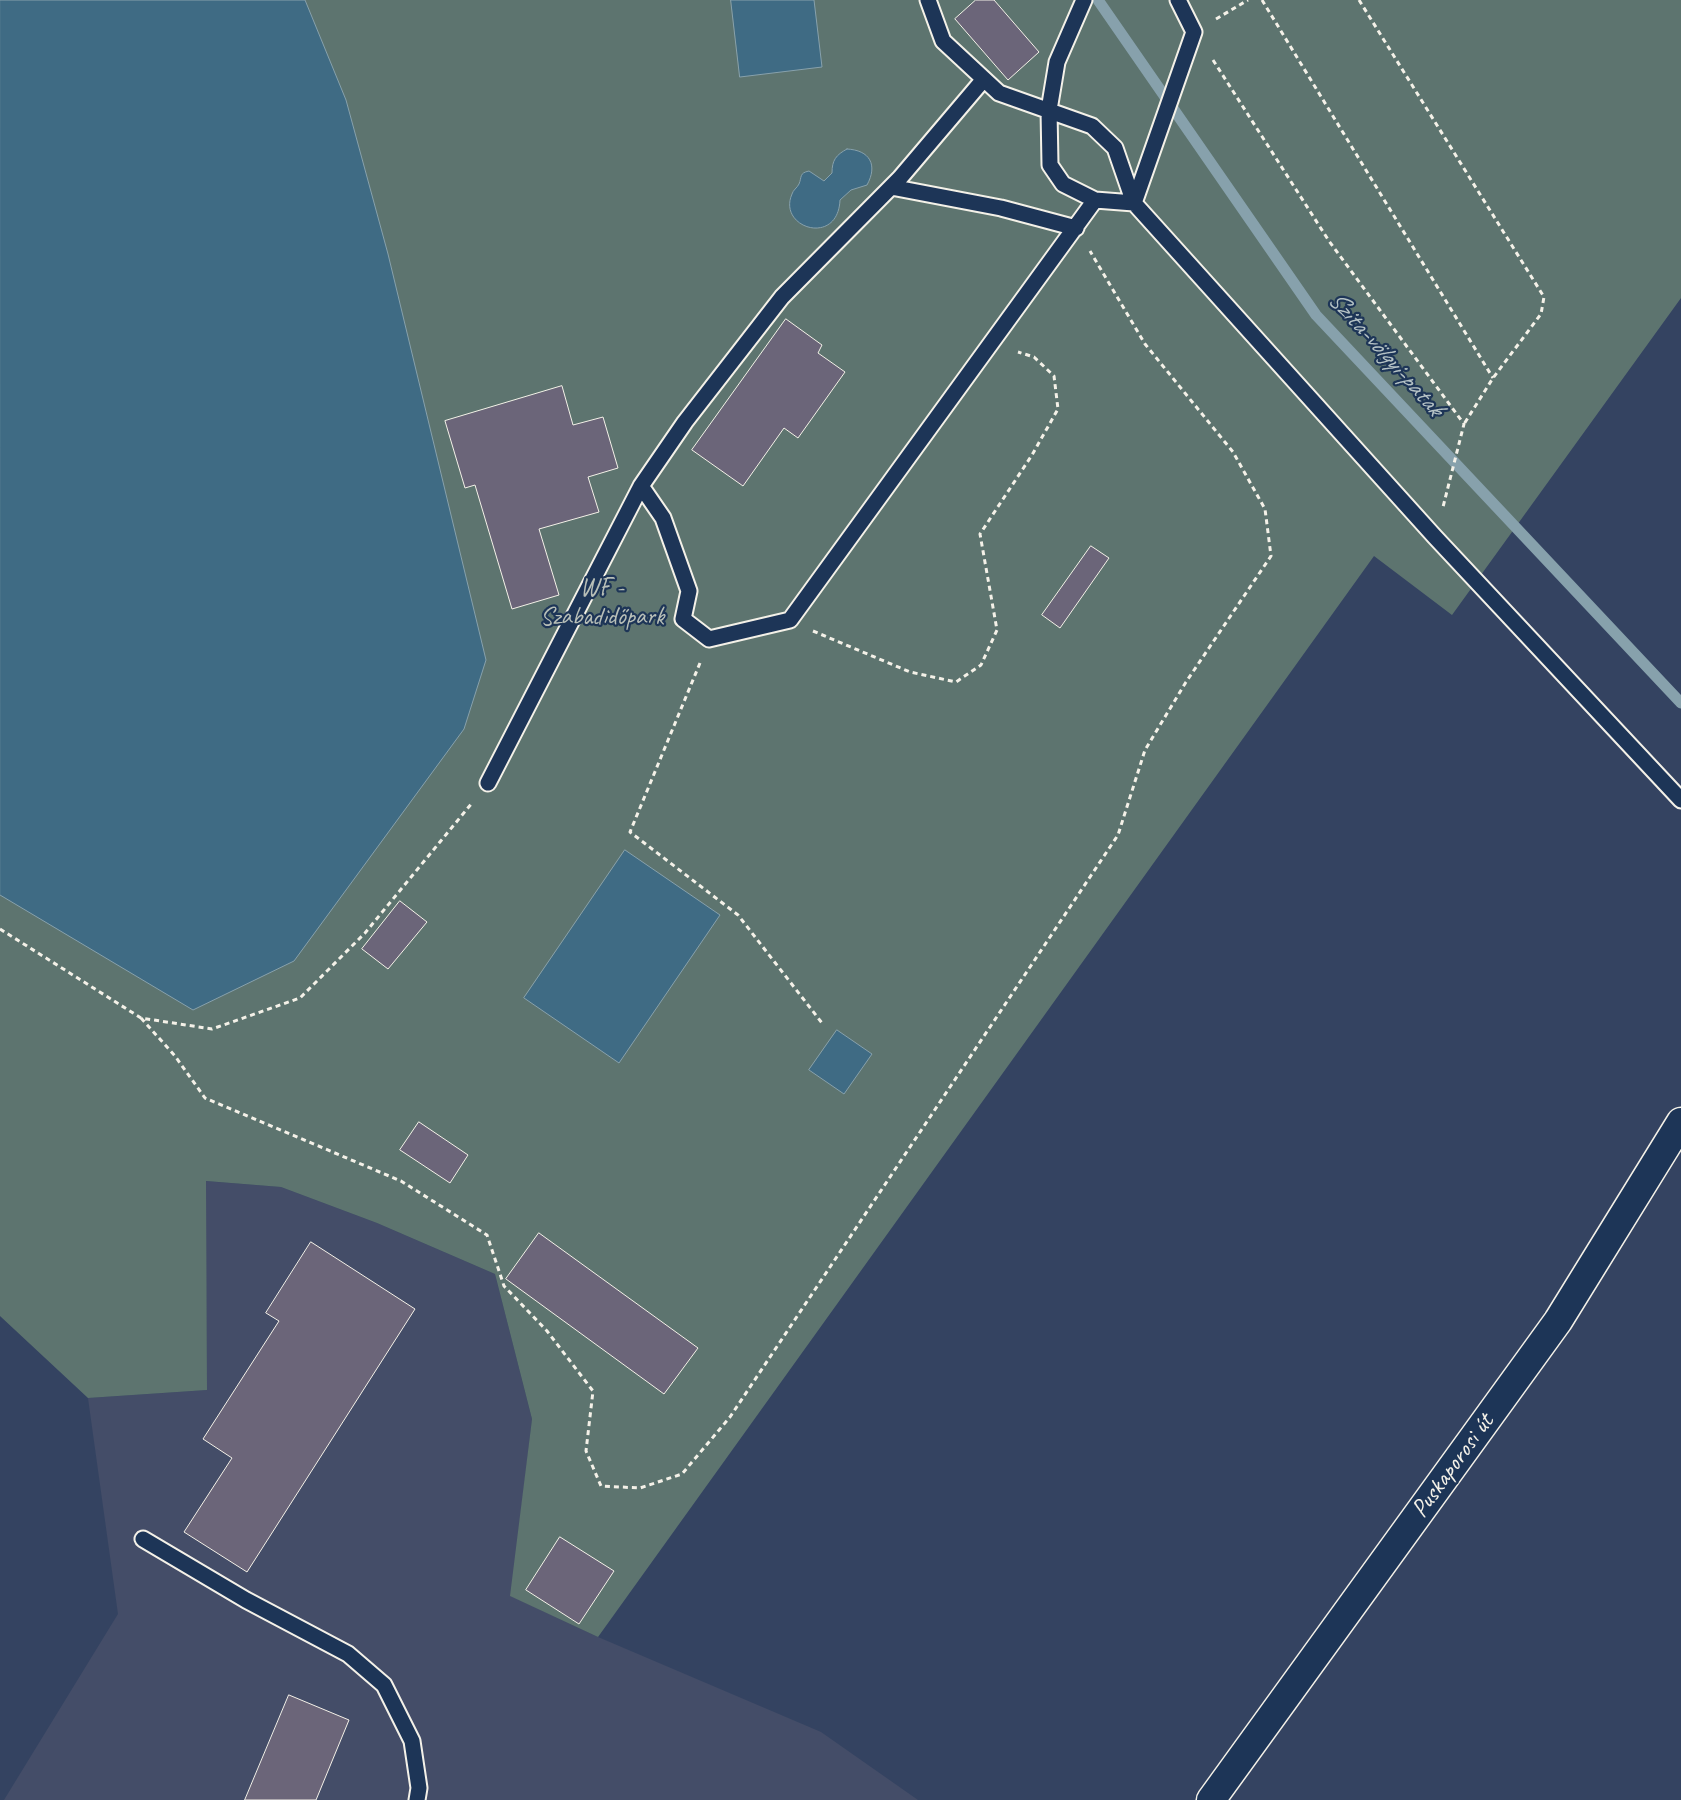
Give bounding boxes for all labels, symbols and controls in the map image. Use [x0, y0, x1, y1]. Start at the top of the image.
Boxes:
water label: Szita-völgyi-patak [1321, 285, 1449, 423]
park label: WF - Szabadidőpark [540, 573, 664, 632]
street label: Puskaporosi út [1405, 1408, 1501, 1524]

